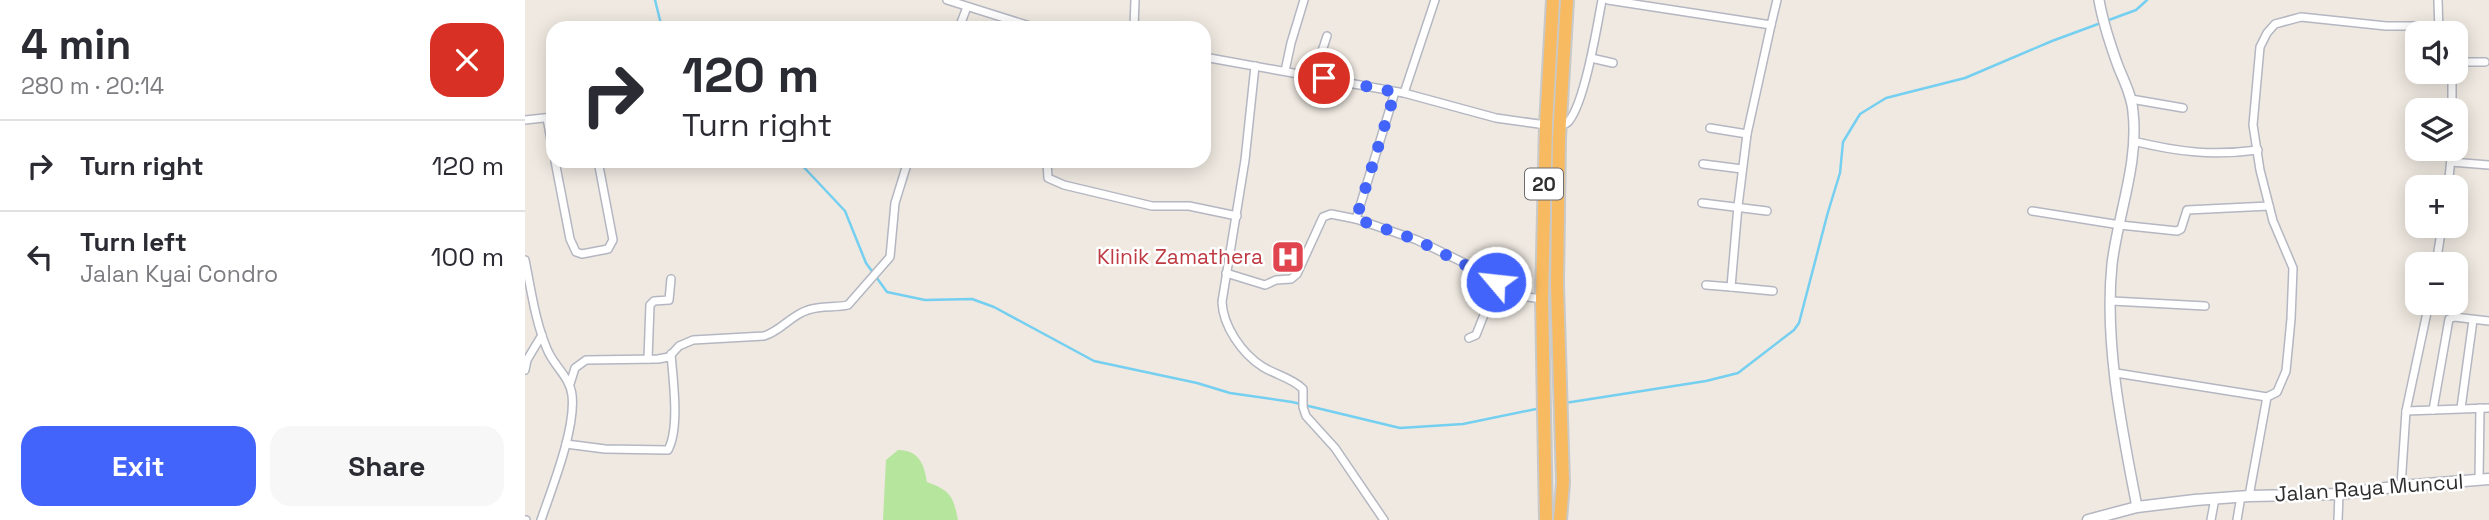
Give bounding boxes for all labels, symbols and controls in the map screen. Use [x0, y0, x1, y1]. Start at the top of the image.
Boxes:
text: 4 min [21, 18, 131, 71]
map controls [2405, 21, 2468, 315]
button: sound [2405, 21, 2468, 84]
button: close [430, 23, 504, 97]
text: 120 m [682, 44, 819, 106]
pin [1294, 48, 1354, 108]
icon: right [567, 49, 658, 140]
icon: arrive [1305, 59, 1343, 97]
text: 280 m · 20:14 [21, 71, 164, 101]
button: layers [2405, 98, 2468, 161]
text: Turn right [682, 105, 832, 145]
icon: right [21, 147, 59, 185]
text: Turn right [80, 149, 204, 183]
text: 120 m [432, 149, 504, 183]
road number: 20 [1525, 168, 1563, 200]
button: + [2405, 175, 2468, 238]
text: Turn left [80, 225, 187, 259]
icon: left [21, 238, 59, 276]
hospital icon: Klinik Zamathera [1269, 238, 1307, 276]
text: 100 m [431, 240, 504, 274]
place label: Klinik Zamathera [1097, 243, 1263, 270]
position arrow [1459, 245, 1533, 319]
button: − [2405, 252, 2468, 315]
text: Jalan Kyai Condro [80, 259, 278, 289]
button: Exit [21, 426, 256, 506]
button: Share [270, 426, 504, 506]
street label: Jalan Raya Muncul [2274, 467, 2464, 508]

